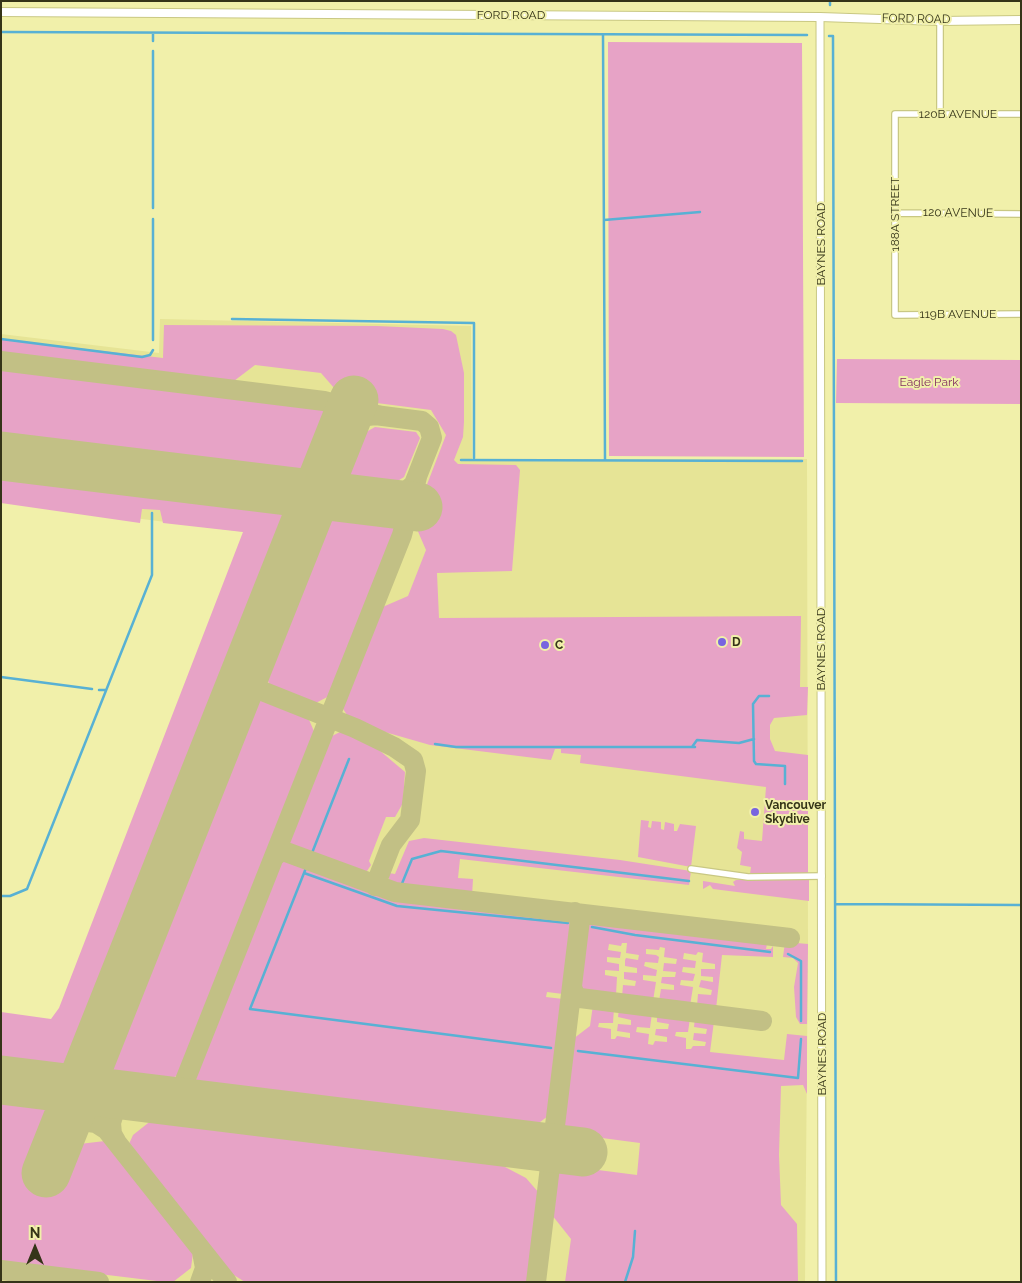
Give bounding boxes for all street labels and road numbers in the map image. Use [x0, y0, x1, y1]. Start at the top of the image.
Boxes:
street label: FORD ROAD [477, 8, 545, 22]
street label: FORD ROAD [882, 11, 950, 27]
street label: 120B AVENUE [919, 107, 997, 121]
street label: 188A STREET [888, 177, 902, 251]
street label: BAYNES ROAD [814, 203, 828, 285]
street label: 120 AVENUE [923, 205, 993, 221]
street label: 119B AVENUE [920, 307, 996, 321]
street label: BAYNES ROAD [814, 608, 828, 690]
street label: BAYNES ROAD [815, 1013, 829, 1095]

